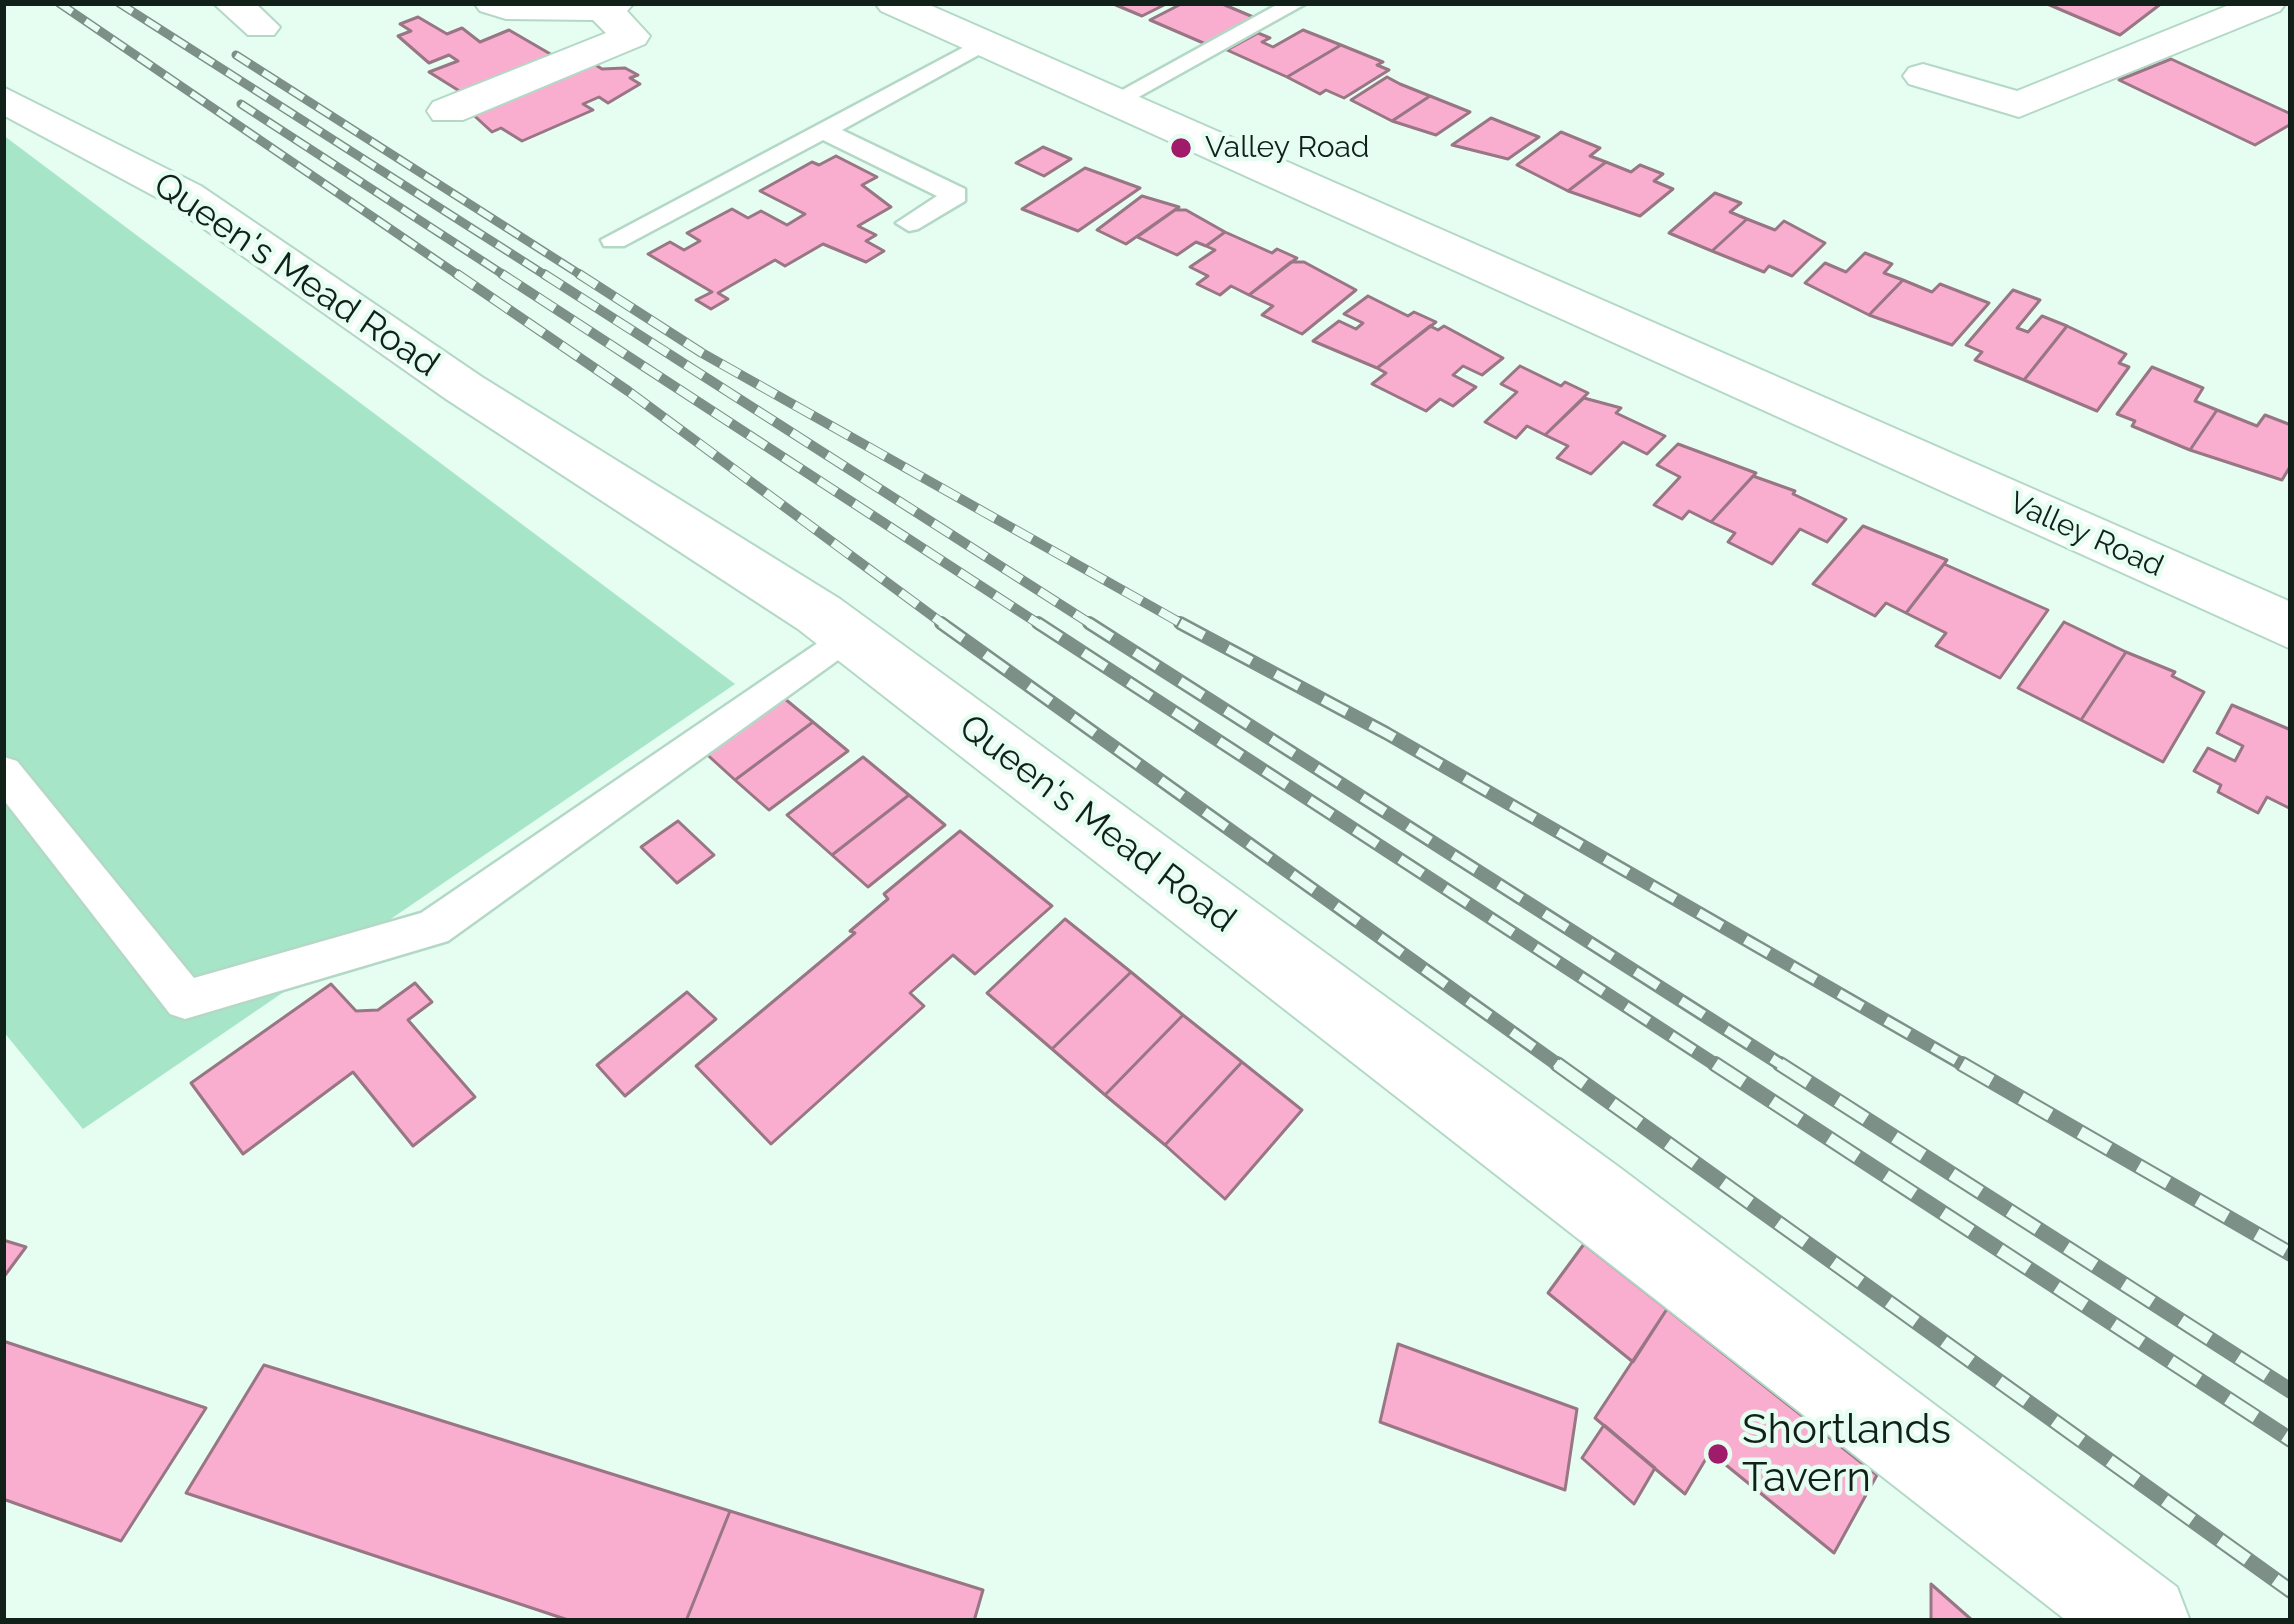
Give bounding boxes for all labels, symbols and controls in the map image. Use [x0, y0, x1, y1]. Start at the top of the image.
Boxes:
place label: Valley Road [1205, 130, 1370, 166]
marker: Valley Road [1168, 135, 1194, 161]
street label: Queen's Mead Road [145, 164, 447, 386]
street label: Valley Road [2004, 485, 2168, 585]
street label: Queen's Mead Road [950, 706, 1244, 942]
place label: Shortlands Tavern [1742, 1405, 1951, 1504]
marker: Shortlands Tavern [1705, 1441, 1731, 1467]

